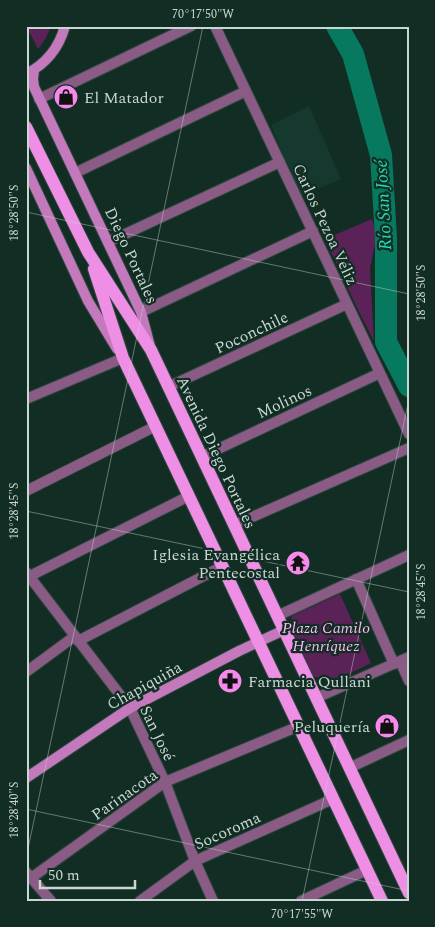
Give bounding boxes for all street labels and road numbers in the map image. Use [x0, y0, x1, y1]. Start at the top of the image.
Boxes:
street label: Carlos Pezoa Véliz [286, 160, 364, 289]
street label: Diego Portales [98, 203, 164, 308]
street label: Poconchile [211, 305, 292, 360]
street label: Avenida Diego Portales [170, 372, 262, 533]
street label: Molinos [253, 379, 316, 425]
street label: Chapiquiña [102, 655, 187, 716]
street label: San José [133, 702, 181, 766]
street label: Parinacota [87, 763, 163, 826]
street label: Socoroma [190, 806, 265, 856]

